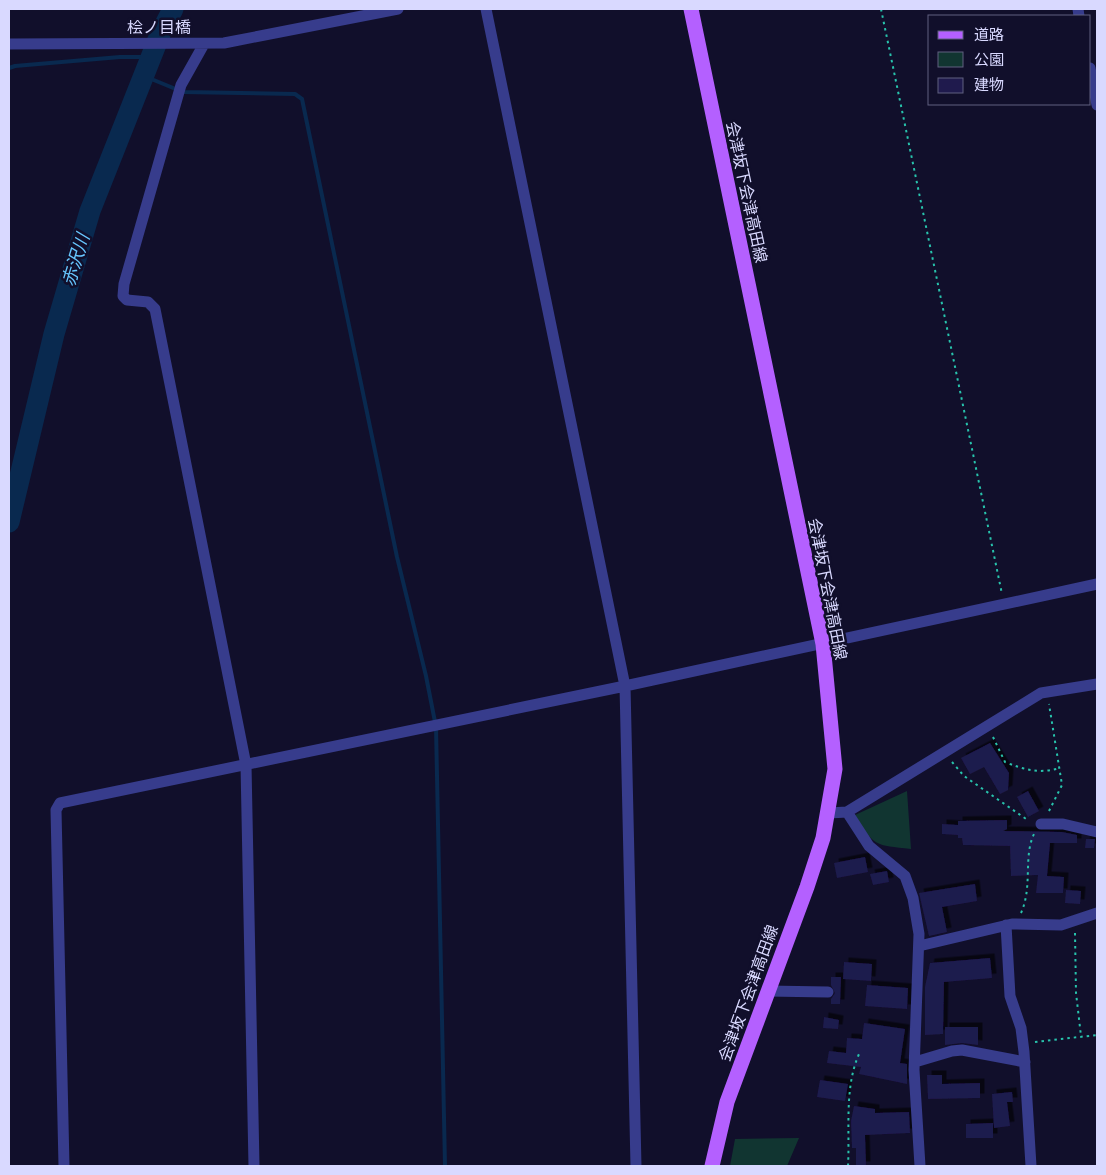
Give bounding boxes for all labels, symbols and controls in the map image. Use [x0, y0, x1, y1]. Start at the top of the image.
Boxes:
legend [928, 15, 1091, 105]
street label: 桧ノ目橋 [127, 16, 191, 38]
text: 道路 [974, 24, 1004, 44]
text: 公園 [974, 49, 1004, 69]
text: 建物 [974, 74, 1004, 94]
street label: 会津坂下会津高田線 [721, 119, 773, 265]
water label: 赤沢川 [56, 228, 95, 289]
street label: 会津坂下会津高田線 [803, 516, 853, 662]
street label: 会津坂下会津高田線 [713, 922, 783, 1064]

